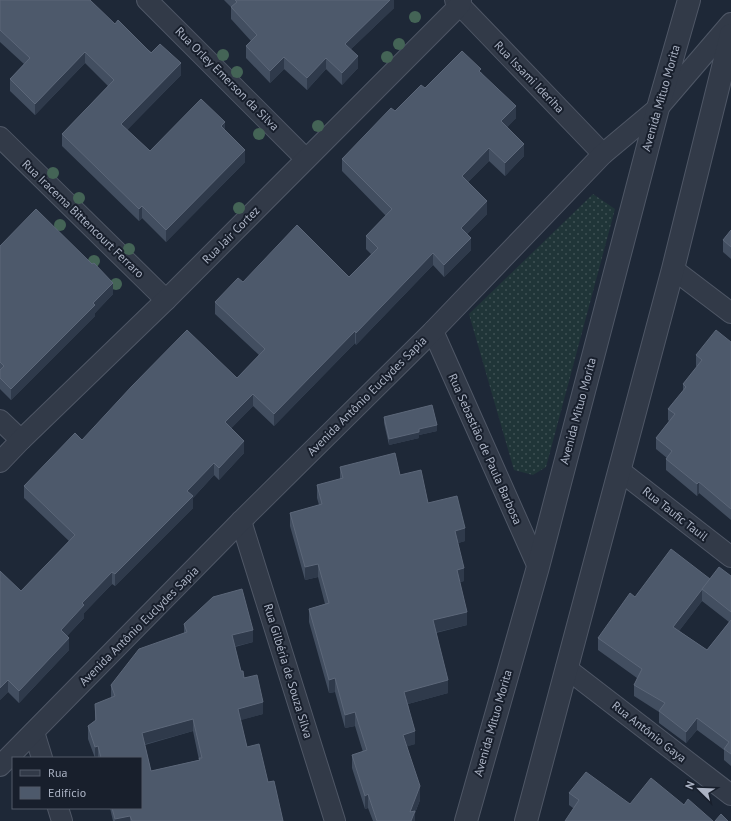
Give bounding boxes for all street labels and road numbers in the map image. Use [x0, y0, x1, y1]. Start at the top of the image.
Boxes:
street label: Rua Orley Emerson da Silva [172, 24, 282, 134]
street label: Rua Issami Ideriha [491, 38, 568, 116]
street label: Avenida Mituo Morita [638, 43, 683, 153]
street label: Rua Iracema Bittencourt Ferraro [19, 156, 147, 281]
street label: Rua Jair Cortez [199, 203, 263, 267]
street label: Avenida Antônio Euclydes Sapia [304, 333, 430, 459]
street label: Avenida Mituo Morita [556, 356, 599, 466]
street label: Rua Sebastião de Paula Barbosa [445, 371, 526, 527]
street label: Rua Taufic Tauil [640, 483, 711, 544]
street label: Avenida Antônio Euclydes Sapia [76, 563, 202, 689]
street label: Rua Gilbéria de Souza Silva [261, 602, 316, 740]
street label: Avenida Mituo Morita [470, 668, 515, 778]
street label: Rua Antônio Gaya [609, 698, 690, 765]

